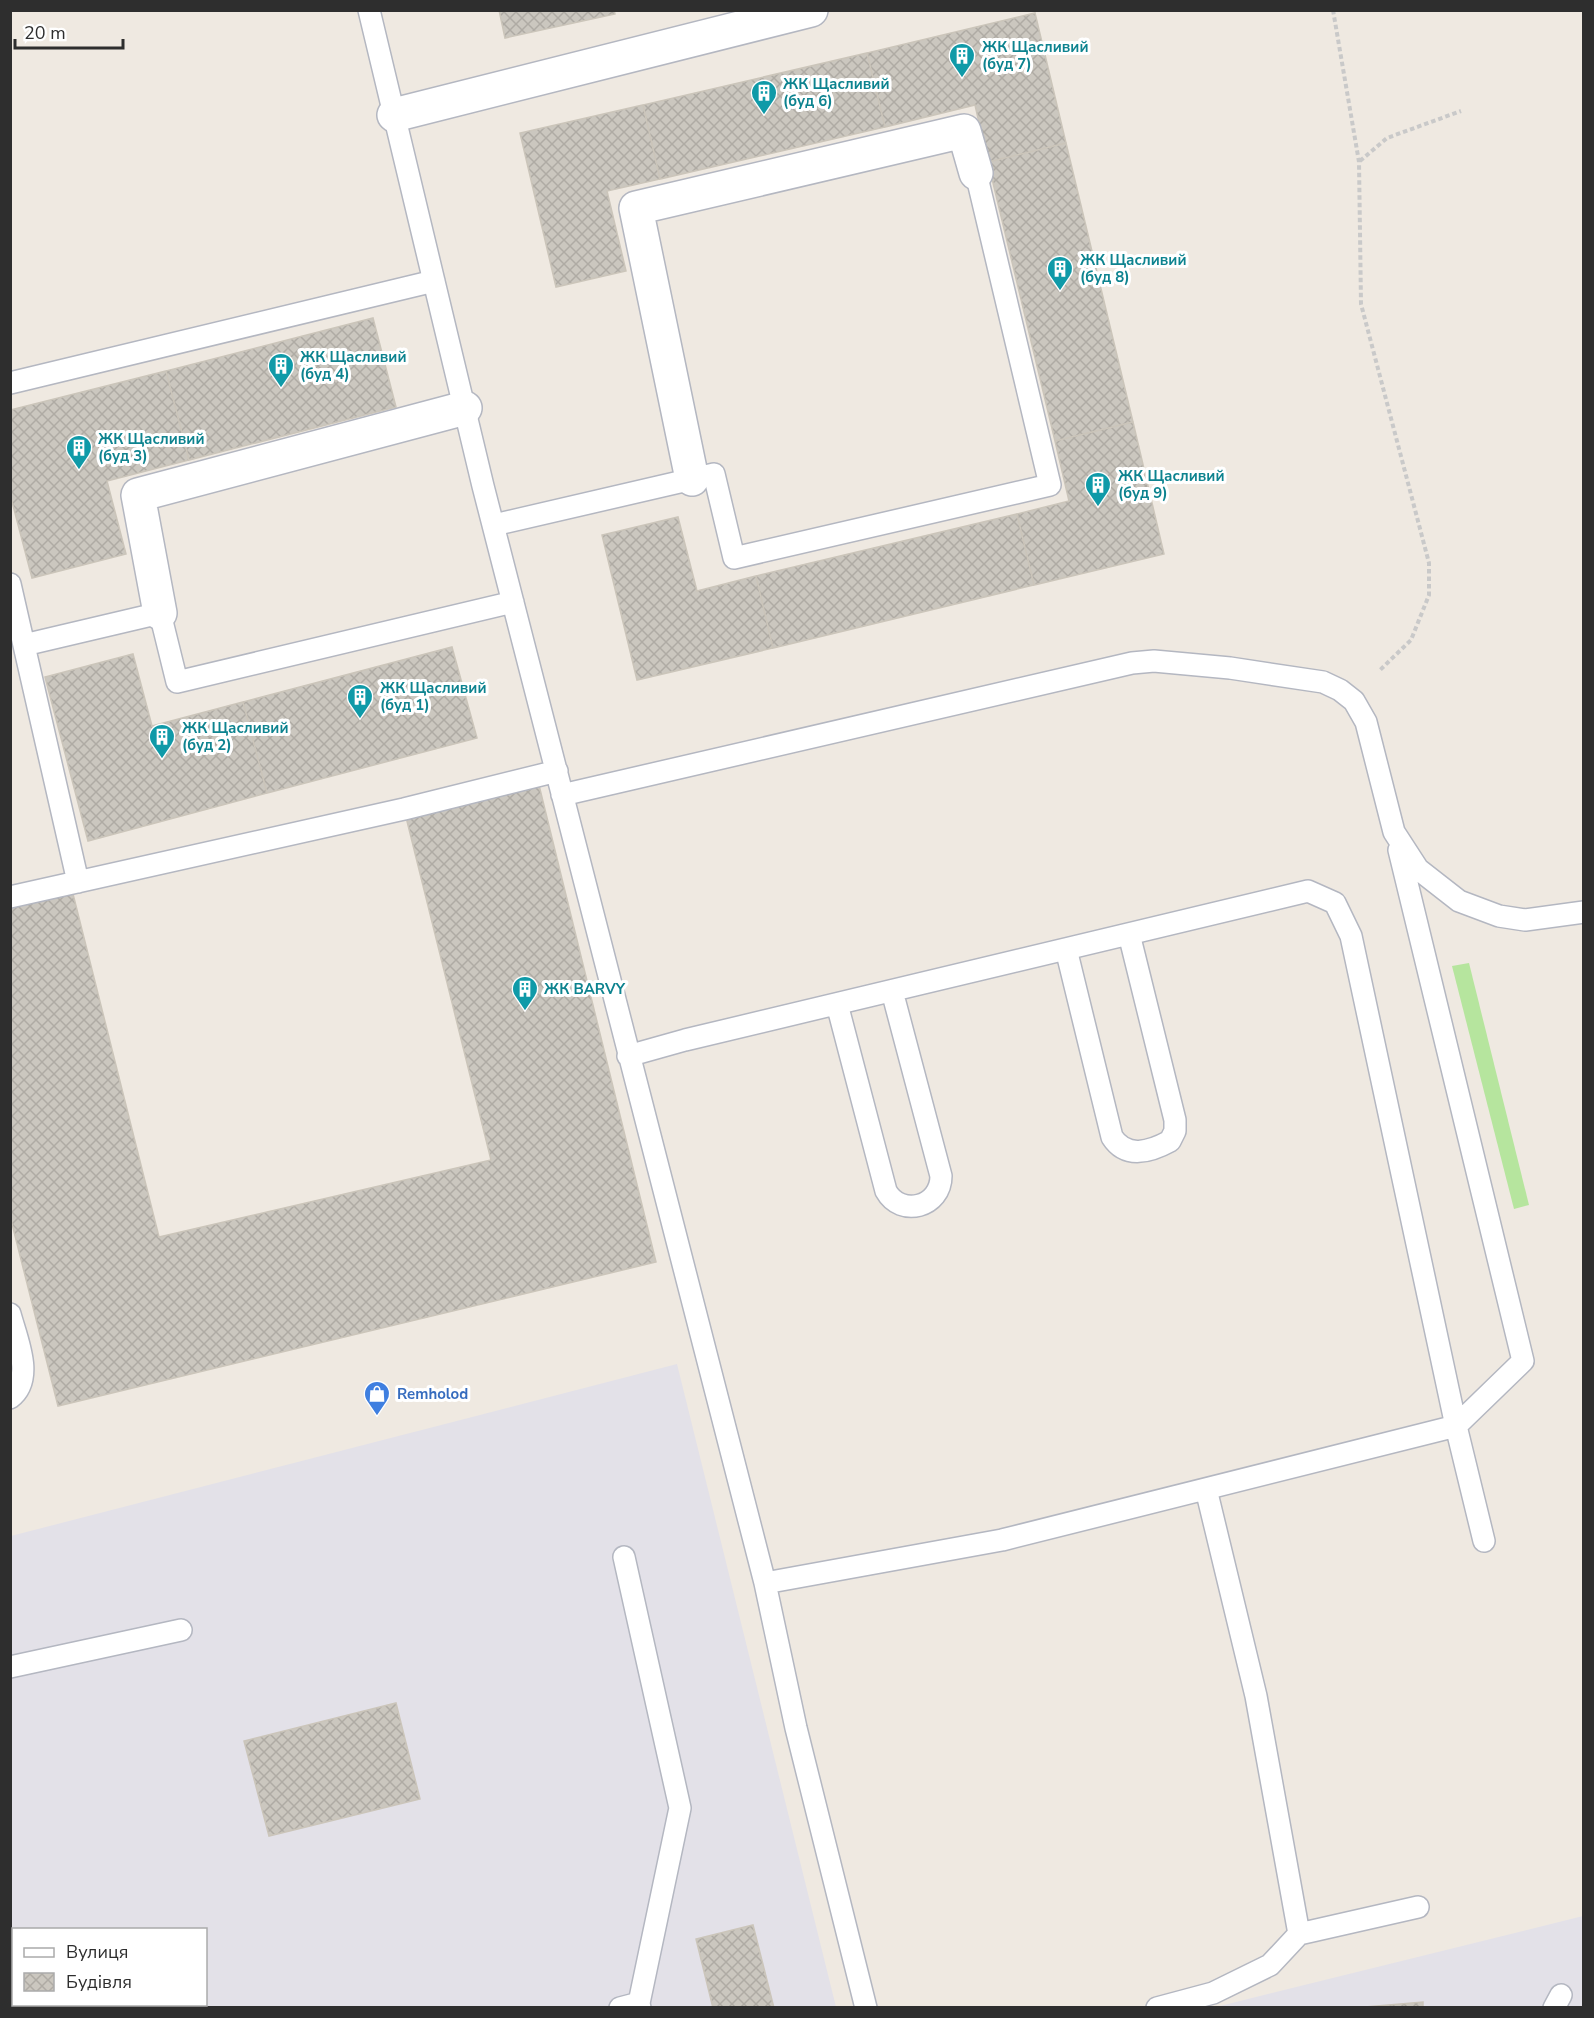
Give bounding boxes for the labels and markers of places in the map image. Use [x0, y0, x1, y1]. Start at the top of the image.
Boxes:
place label: ЖК Щасливий (буд 7) [982, 37, 1088, 74]
building icon: ЖК Щасливий (буд 7) [947, 41, 977, 79]
place label: ЖК Щасливий (буд 6) [783, 74, 889, 111]
building icon: ЖК Щасливий (буд 6) [749, 78, 779, 116]
place label: ЖК Щасливий (буд 8) [1080, 250, 1186, 287]
building icon: ЖК Щасливий (буд 8) [1045, 254, 1075, 292]
place label: ЖК Щасливий (буд 4) [300, 347, 406, 384]
building icon: ЖК Щасливий (буд 4) [266, 351, 296, 389]
place label: ЖК Щасливий (буд 3) [98, 429, 204, 466]
building icon: ЖК Щасливий (буд 3) [64, 433, 94, 471]
place label: ЖК Щасливий (буд 9) [1118, 466, 1224, 503]
building icon: ЖК Щасливий (буд 9) [1083, 470, 1113, 508]
place label: ЖК Щасливий (буд 1) [380, 678, 486, 715]
building icon: ЖК Щасливий (буд 1) [345, 682, 375, 720]
place label: ЖК Щасливий (буд 2) [182, 718, 288, 755]
building icon: ЖК Щасливий (буд 2) [147, 722, 177, 760]
building icon: ЖК BARVY [510, 974, 540, 1012]
place label: ЖК BARVY [544, 979, 626, 999]
shop icon: Remholod [362, 1379, 392, 1417]
place label: Remholod [397, 1384, 468, 1404]

